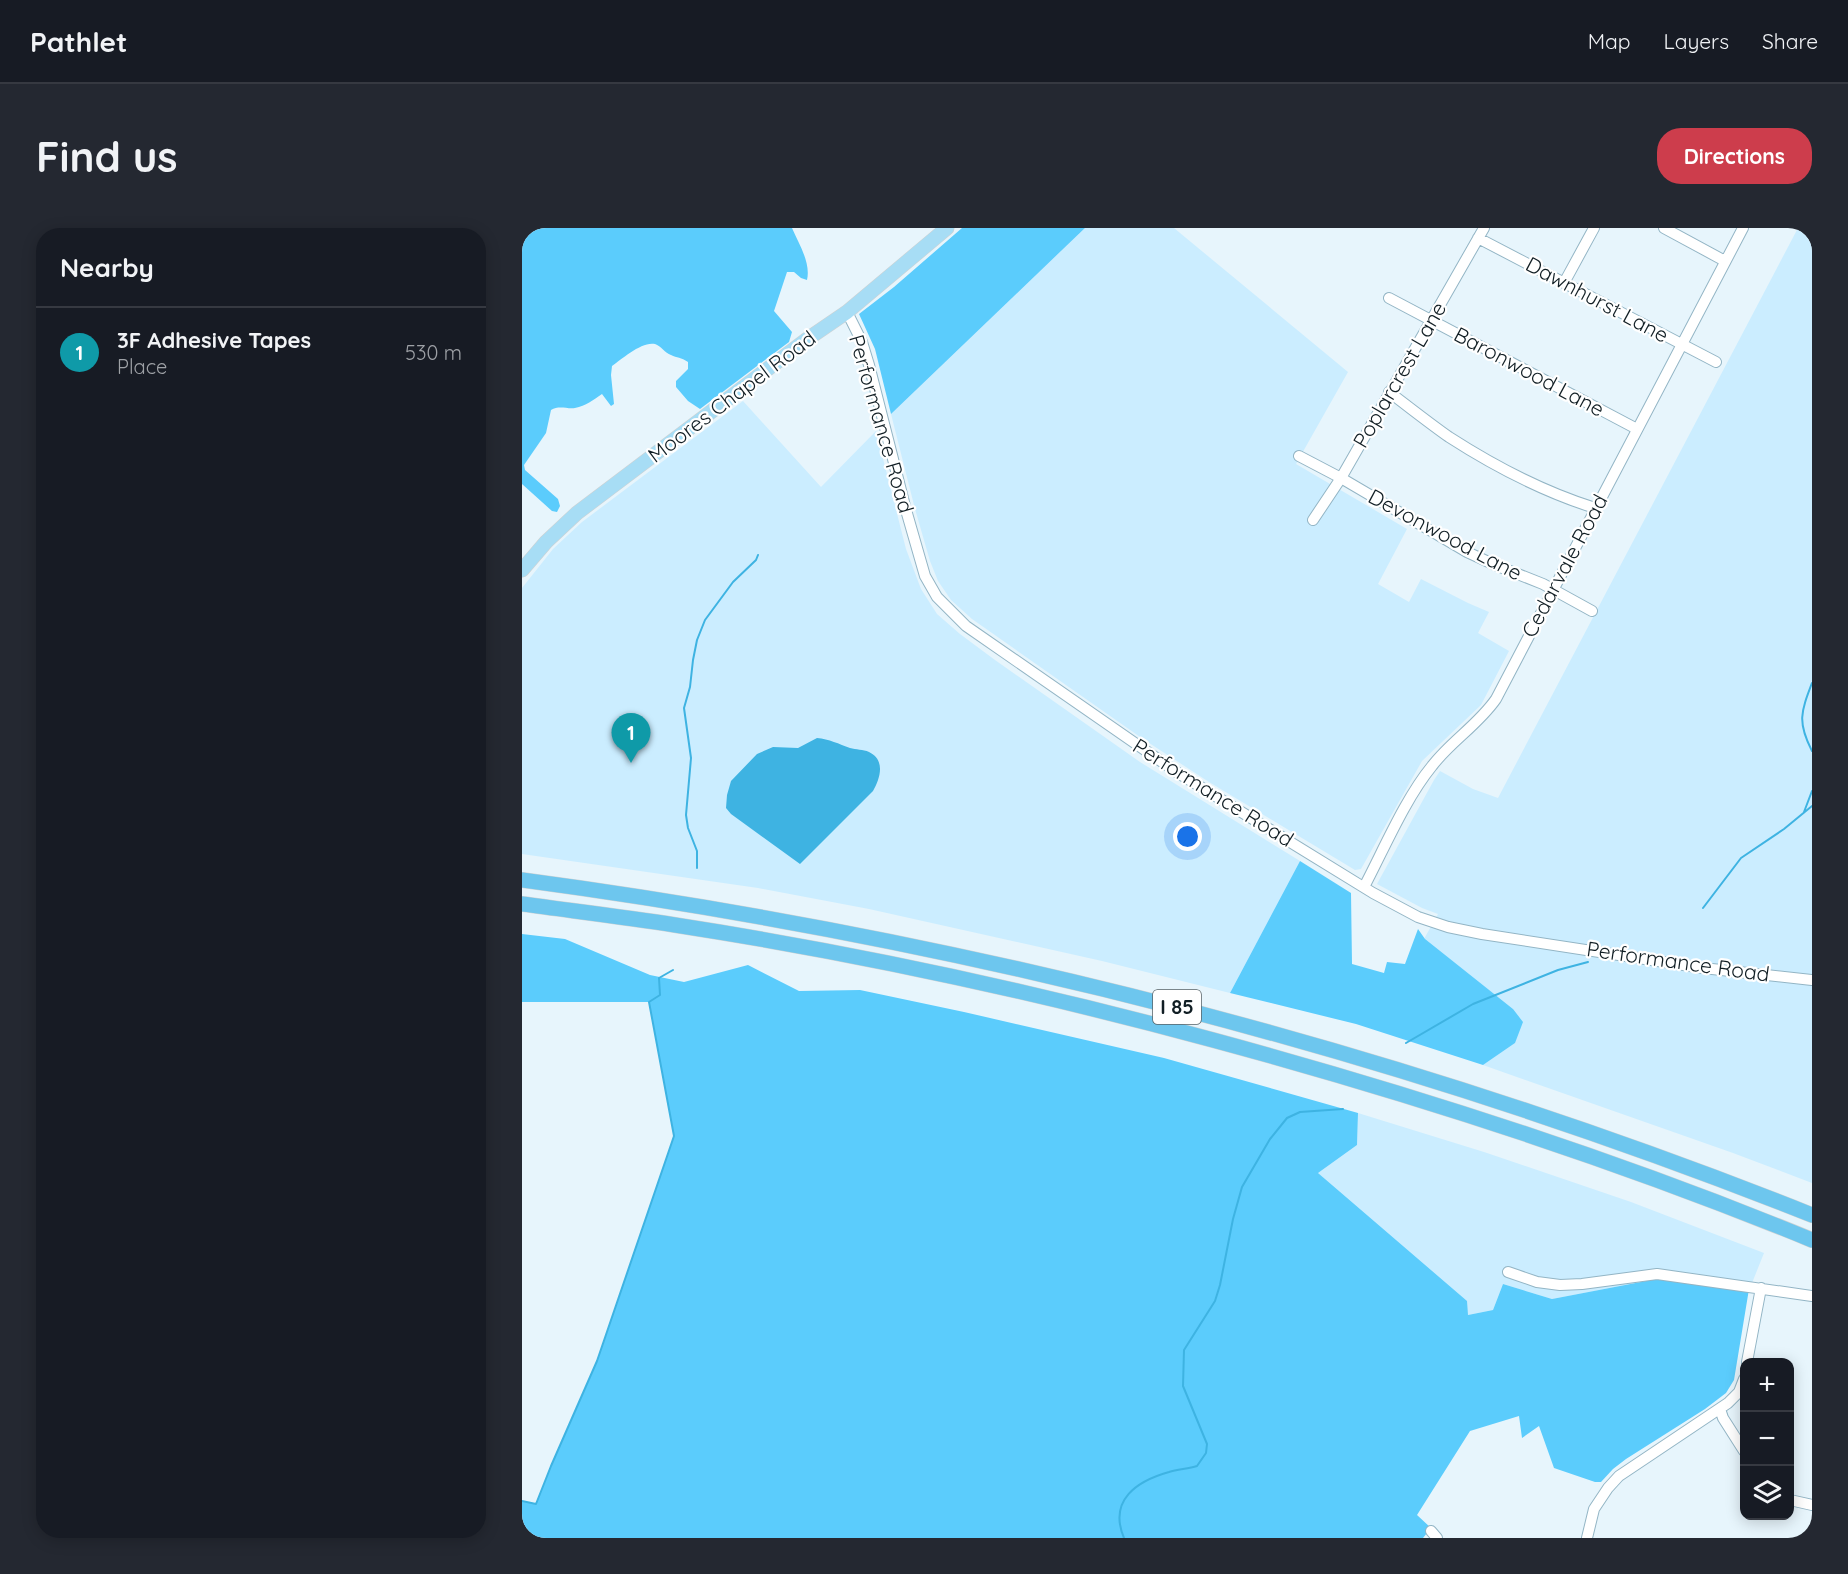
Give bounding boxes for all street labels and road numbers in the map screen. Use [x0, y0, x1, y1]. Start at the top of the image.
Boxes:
street label: Dawnhurst Lane [1522, 251, 1673, 348]
street label: Poplarcrest Lane [1347, 297, 1451, 452]
street label: Baronwood Lane [1450, 321, 1609, 422]
street label: Moores Chapel Road [642, 325, 820, 468]
street label: Performance Road [844, 332, 920, 516]
street label: Devonwood Lane [1364, 483, 1527, 586]
street label: Cedarvale Road [1515, 490, 1613, 642]
street label: Performance Road [1128, 732, 1299, 852]
street label: Performance Road [1585, 935, 1771, 987]
road number: I 85 [1153, 990, 1201, 1024]

